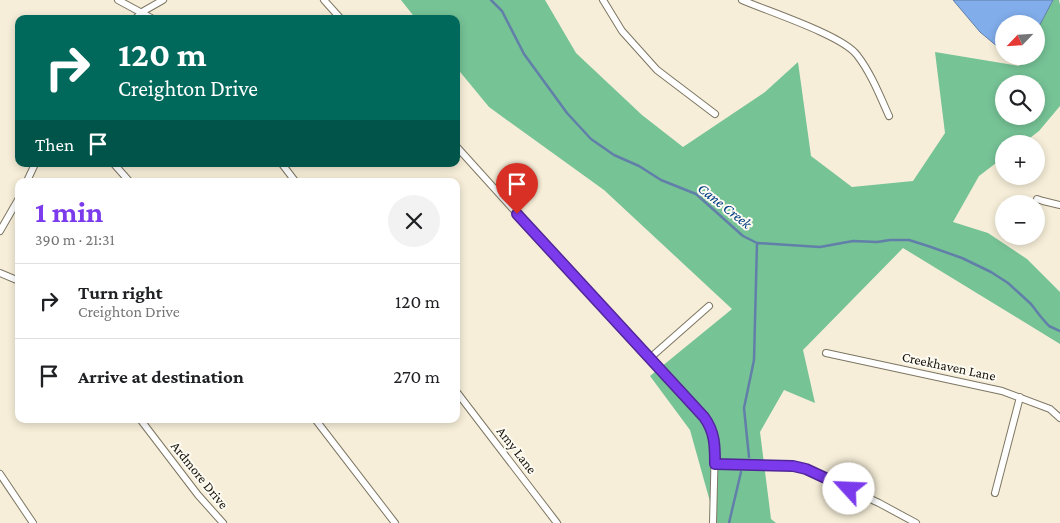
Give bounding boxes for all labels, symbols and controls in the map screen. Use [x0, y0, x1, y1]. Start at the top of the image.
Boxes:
north arrow [995, 15, 1045, 65]
map controls [995, 15, 1045, 245]
icon: right [35, 35, 100, 100]
text: 120 m [118, 35, 207, 74]
button: search [995, 75, 1045, 125]
text: Creighton Drive [118, 76, 258, 101]
icon: arrive [84, 130, 112, 158]
text: Then [35, 134, 74, 155]
button: + [995, 135, 1045, 185]
pin [496, 163, 538, 214]
icon: arrive [503, 170, 531, 198]
water label: Cane Creek [695, 180, 756, 233]
text: 1 min [35, 195, 103, 228]
button: close [388, 195, 440, 247]
button: − [995, 195, 1045, 245]
text: 390 m · 21:31 [35, 231, 115, 248]
text: Turn right [78, 282, 163, 303]
icon: right [35, 287, 63, 315]
text: 120 m [395, 291, 440, 312]
text: Creighton Drive [78, 303, 180, 320]
street label: Creekhaven Lane [901, 348, 997, 384]
icon: arrive [35, 362, 63, 390]
text: Arrive at destination [78, 366, 244, 387]
text: 270 m [393, 366, 440, 387]
street label: Amy Lane [494, 423, 540, 477]
street label: Ardmore Drive [168, 438, 232, 512]
position arrow [822, 462, 874, 514]

